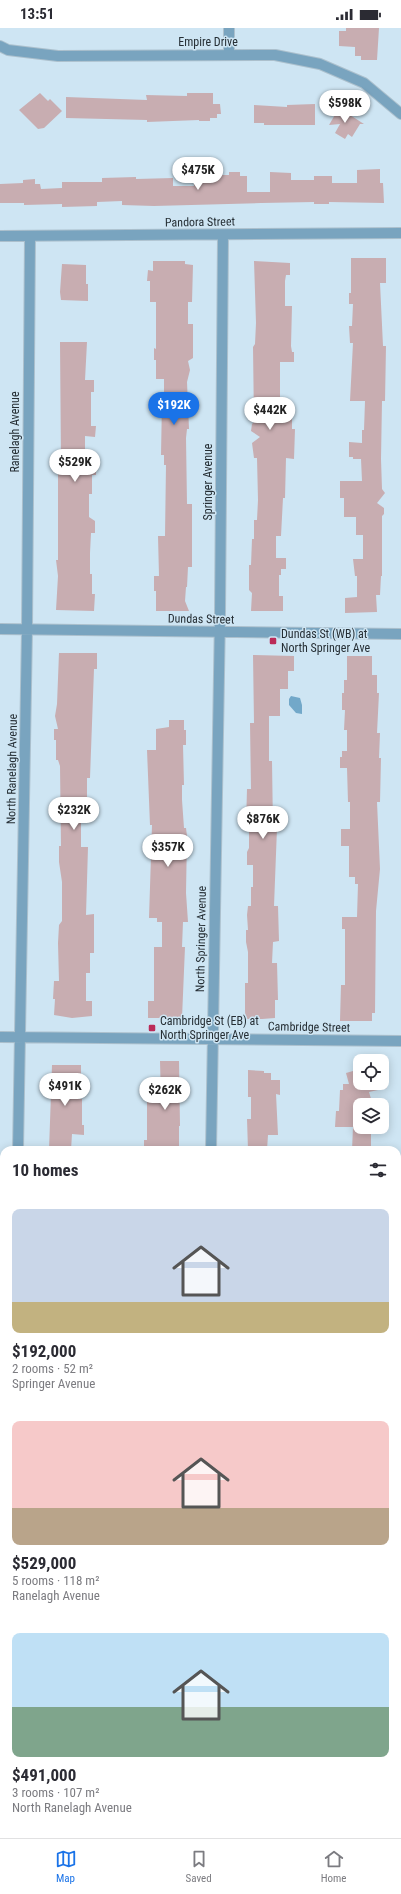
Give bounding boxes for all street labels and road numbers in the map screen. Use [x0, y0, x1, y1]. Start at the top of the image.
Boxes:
street label: Empire Drive [178, 35, 238, 49]
street label: Pandora Street [165, 214, 236, 230]
street label: Ranelagh Avenue [8, 391, 22, 473]
street label: Springer Avenue [201, 443, 215, 520]
street label: Dundas Street [168, 611, 235, 627]
street label: North Ranelagh Avenue [4, 713, 20, 824]
street label: North Springer Avenue [193, 885, 209, 992]
street label: Cambridge Street [268, 1019, 351, 1035]

